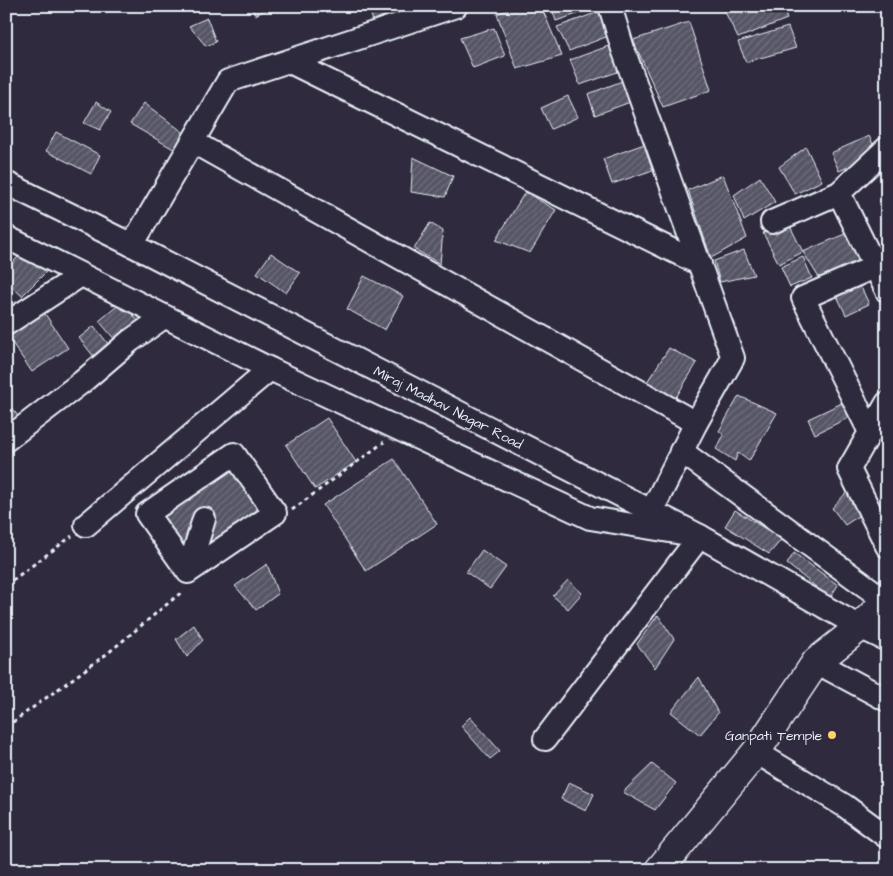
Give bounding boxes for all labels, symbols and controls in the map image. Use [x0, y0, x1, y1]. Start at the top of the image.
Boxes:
street label: Miraj Madhav Nagar Road [370, 361, 526, 455]
place label: Ganpati Temple [725, 726, 822, 746]
marker: Ganpati Temple [826, 729, 838, 741]

